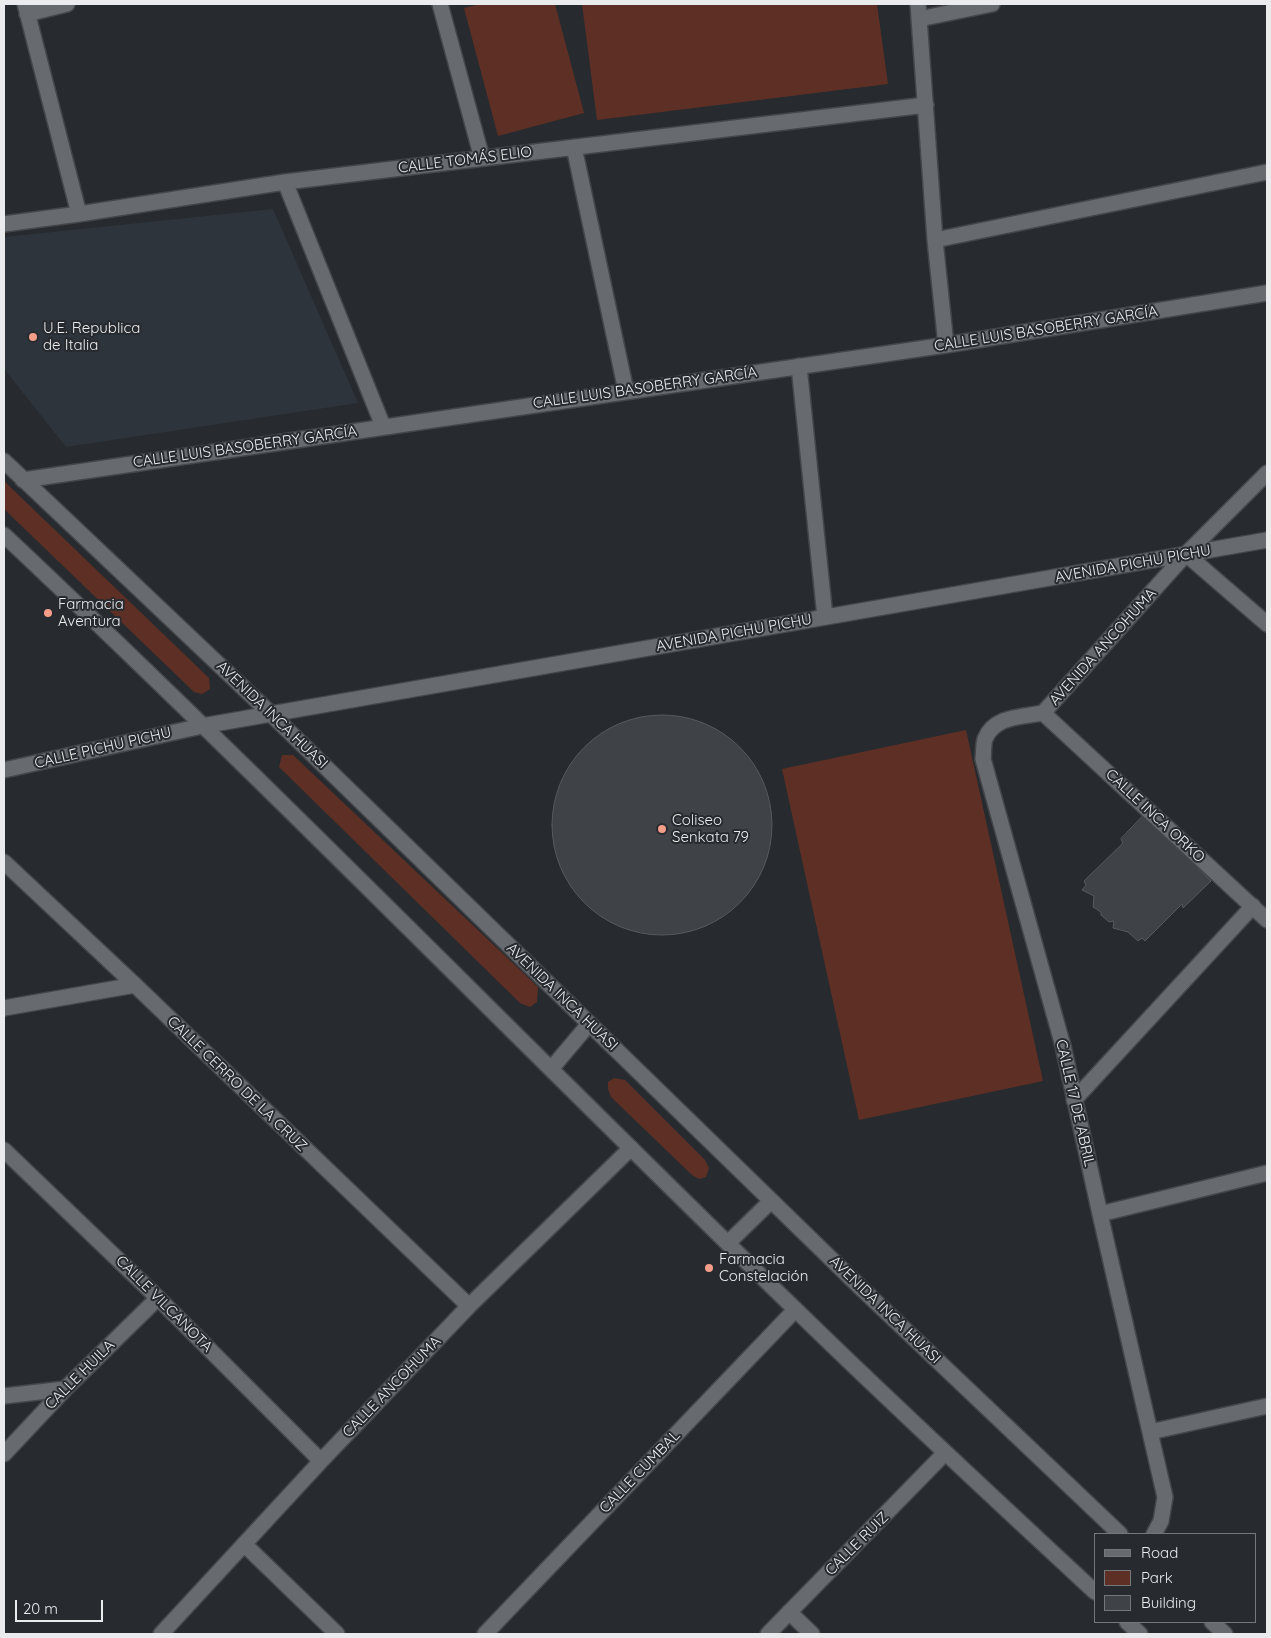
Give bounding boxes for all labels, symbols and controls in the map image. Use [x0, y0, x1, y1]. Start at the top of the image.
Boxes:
street label: CALLE TOMÁS ELIO [397, 143, 533, 177]
street label: CALLE LUIS BASOBERRY GARCÍA [933, 302, 1159, 356]
place label: U.E. Republica de Italia [43, 319, 140, 354]
marker: U.E. Republica de Italia [27, 331, 39, 343]
street label: CALLE LUIS BASOBERRY GARCÍA [532, 363, 758, 413]
street label: CALLE LUIS BASOBERRY GARCÍA [132, 422, 358, 472]
street label: AVENIDA PICHU PICHU [1054, 541, 1212, 587]
street label: AVENIDA ANCOHUMA [1046, 585, 1160, 709]
place label: Farmacia Aventura [58, 595, 124, 630]
marker: Farmacia Aventura [42, 607, 54, 619]
street label: AVENIDA PICHU PICHU [655, 610, 813, 656]
street label: AVENIDA INCA HUASI [213, 657, 331, 773]
street label: CALLE PICHU PICHU [33, 723, 173, 773]
street label: CALLE INCA ORKO [1102, 765, 1208, 867]
place label: Coliseo Senkata 79 [672, 811, 749, 846]
marker: Coliseo Senkata 79 [656, 823, 668, 835]
street label: AVENIDA INCA HUASI [503, 939, 621, 1055]
street label: CALLE CERRO DE LA CRUZ [163, 1012, 311, 1156]
street label: CALLE 17 DE ABRIL [1052, 1038, 1098, 1168]
place label: Farmacia Constelación [719, 1250, 808, 1285]
street label: CALLE VILCANOTA [112, 1252, 216, 1356]
street label: AVENIDA INCA HUASI [826, 1252, 944, 1368]
marker: Farmacia Constelación [703, 1262, 715, 1274]
street label: CALLE ANCOHUMA [339, 1333, 445, 1441]
street label: CALLE HUILA [41, 1336, 119, 1414]
street label: CALLE CUMBAL [596, 1427, 684, 1517]
street label: CALLE RUIZ [822, 1509, 892, 1579]
legend [1094, 1533, 1256, 1623]
text: Road [1141, 1543, 1178, 1562]
text: Park [1141, 1568, 1173, 1587]
scale bar [18, 1590, 105, 1622]
text: Building [1141, 1593, 1196, 1612]
text: 20 m [23, 1599, 58, 1618]

